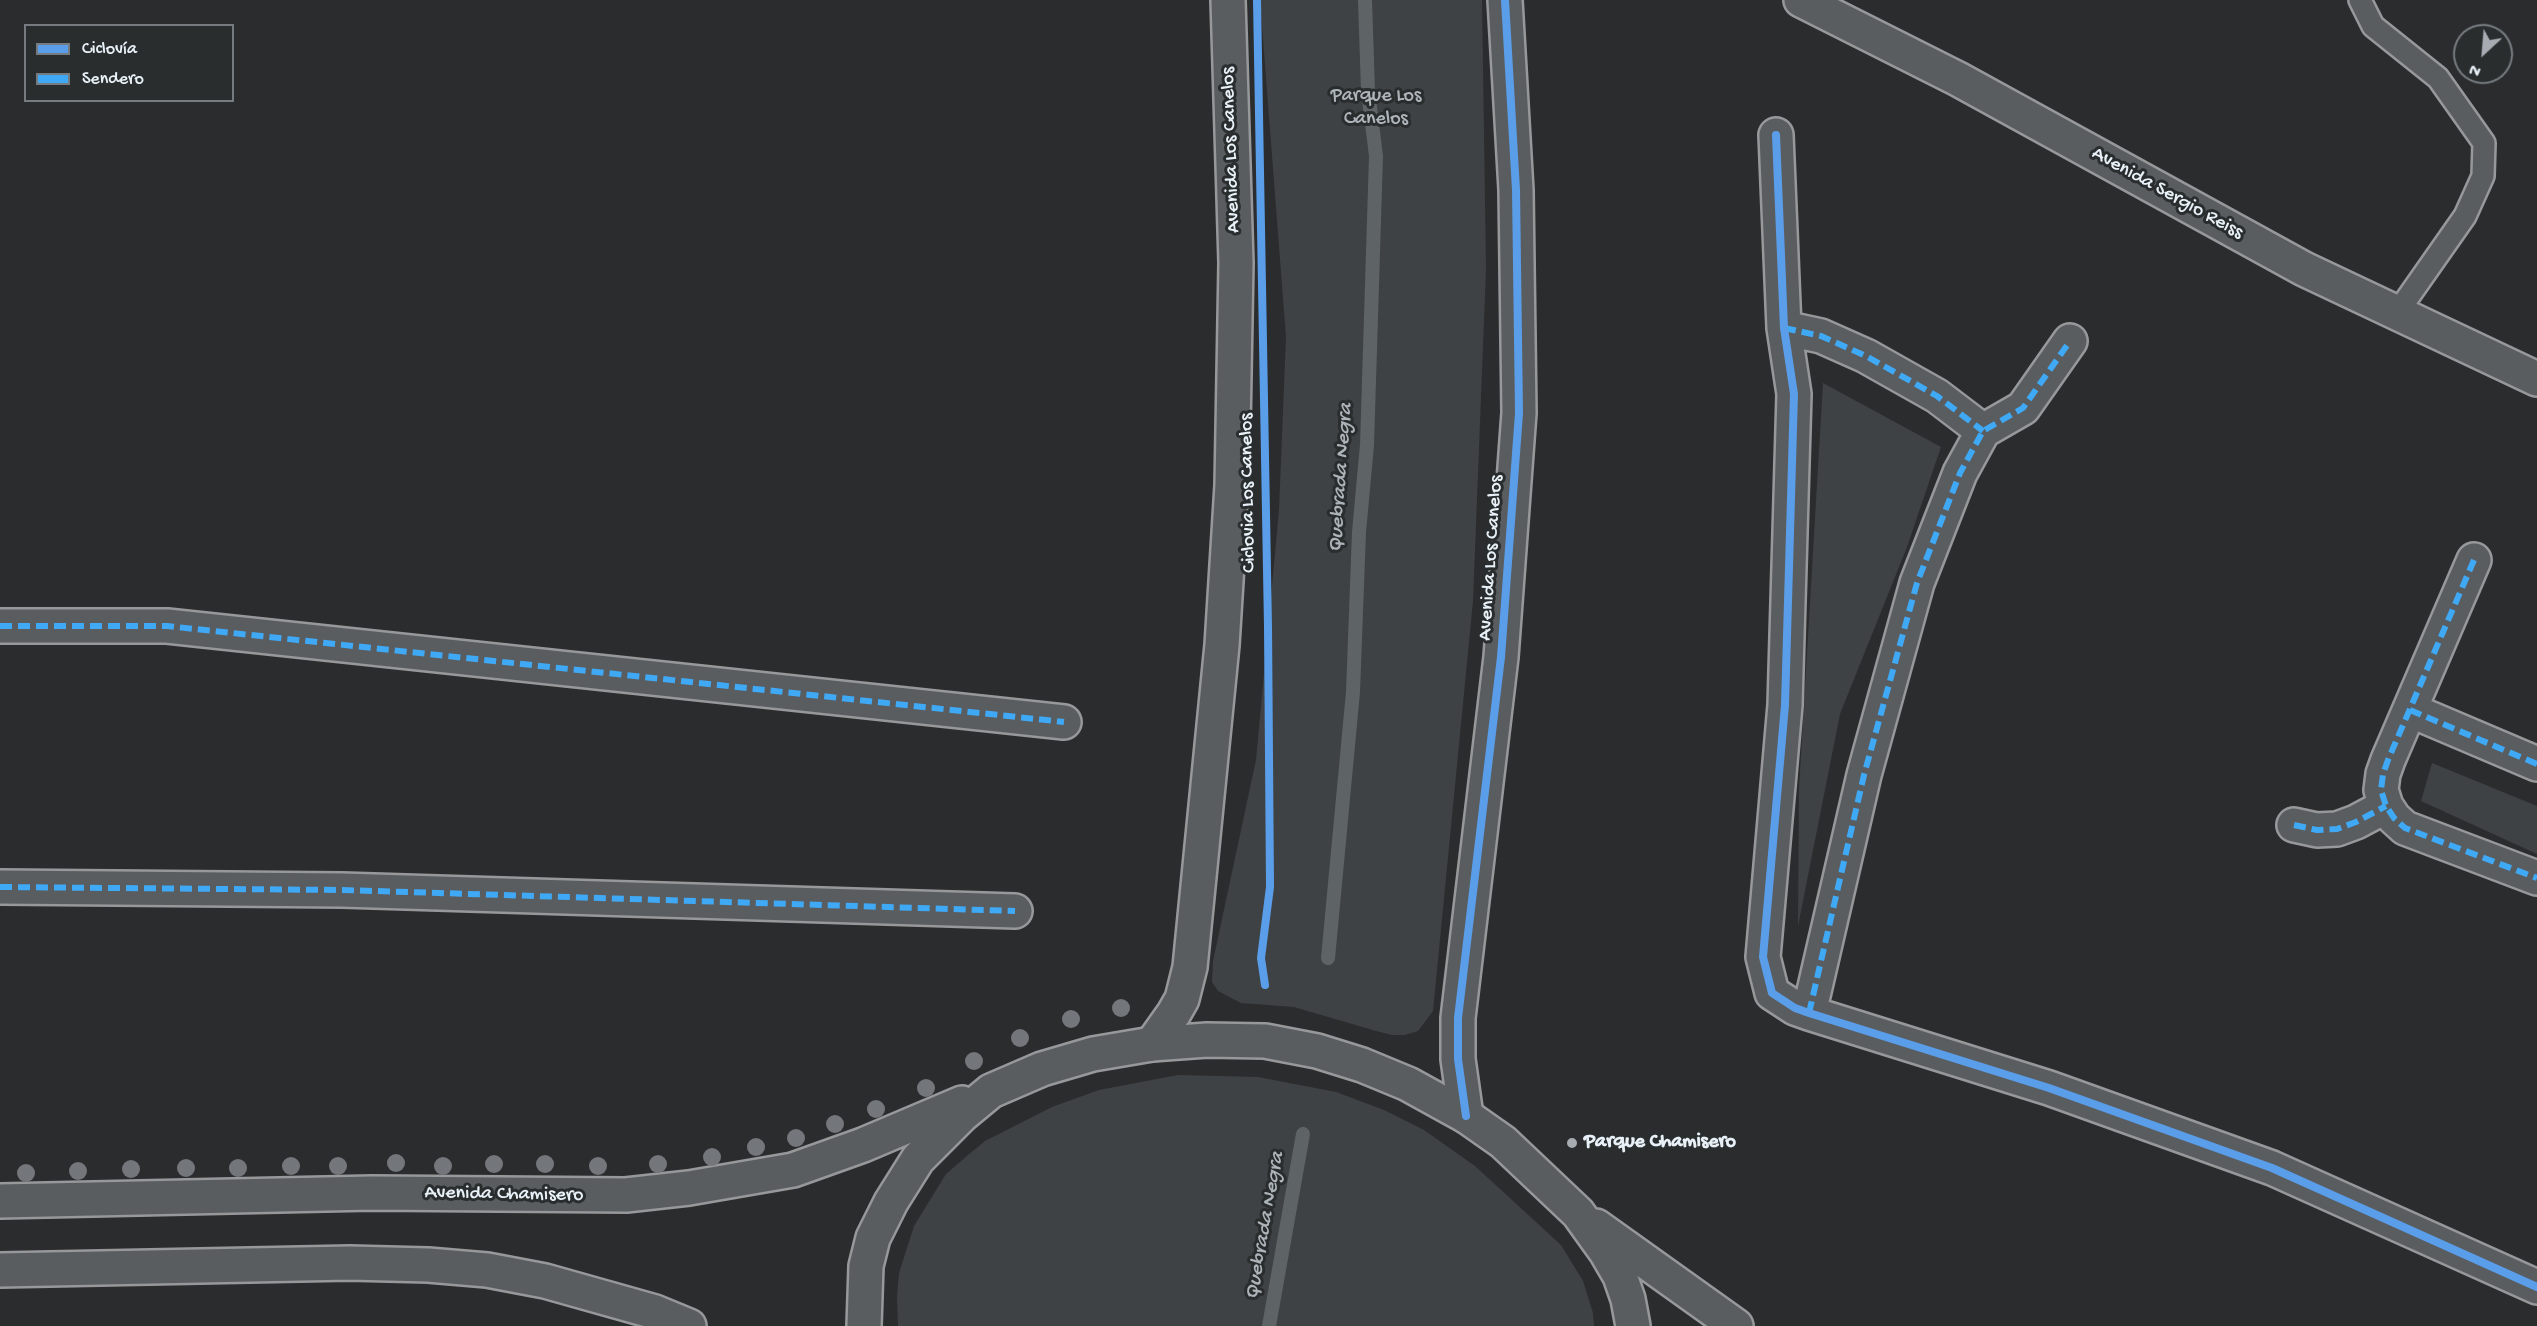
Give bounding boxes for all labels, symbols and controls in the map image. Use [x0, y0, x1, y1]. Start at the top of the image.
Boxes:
legend [24, 24, 234, 102]
north arrow [2453, 24, 2513, 84]
text: Ciclovía [82, 39, 137, 60]
text: N [2467, 58, 2485, 80]
street label: Avenida Los Canelos [1217, 67, 1247, 233]
text: Sendero [82, 69, 144, 90]
park label: Parque Los Canelos [1331, 85, 1421, 132]
street label: Avenida Sergio Reiss [2087, 142, 2247, 246]
water label: Quebrada Negra [1324, 403, 1360, 553]
street label: Ciclovia Los Canelos [1236, 413, 1262, 573]
street label: Avenida Los Canelos [1474, 474, 1510, 642]
place label: Parque Chamisero [1584, 1131, 1736, 1155]
marker: Parque Chamisero [1565, 1136, 1579, 1150]
water label: Quebrada Negra [1241, 1150, 1291, 1302]
street label: Avenida Chamisero [424, 1182, 584, 1208]

